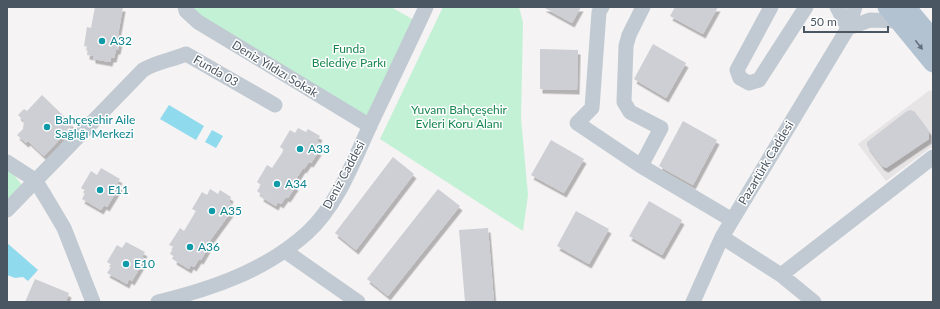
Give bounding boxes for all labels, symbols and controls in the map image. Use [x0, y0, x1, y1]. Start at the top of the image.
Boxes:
scale bar [804, 8, 888, 34]
text: 50 m [810, 14, 837, 29]
place label: A32 [110, 33, 132, 48]
marker: A32 [97, 36, 107, 46]
street label: Deniz Yıldızı Sokak [230, 37, 322, 101]
one-way arrow [915, 40, 924, 51]
park label: Funda Belediye Parkı [312, 41, 386, 70]
street label: Funda 03 [191, 52, 241, 89]
park label: Yuvam Bahçeşehir Evleri Koru Alanı [411, 102, 508, 131]
place label: Bahçeşehir Aile Sağlığı Merkezi [55, 112, 135, 141]
street label: Pazartürk Caddesi [735, 118, 797, 207]
marker: Bahçeşehir Aile Sağlığı Merkezi [42, 122, 52, 132]
street label: Deniz Caddesi [319, 138, 368, 212]
place label: A33 [308, 141, 330, 156]
marker: A33 [295, 144, 305, 154]
place label: A34 [285, 176, 307, 191]
marker: A34 [272, 179, 282, 189]
place label: E11 [108, 182, 129, 197]
marker: E11 [95, 185, 105, 195]
place label: A35 [220, 203, 242, 218]
marker: A35 [207, 206, 217, 216]
place label: A36 [198, 239, 220, 254]
marker: A36 [185, 242, 195, 252]
place label: E10 [134, 256, 155, 271]
marker: E10 [121, 259, 131, 269]

